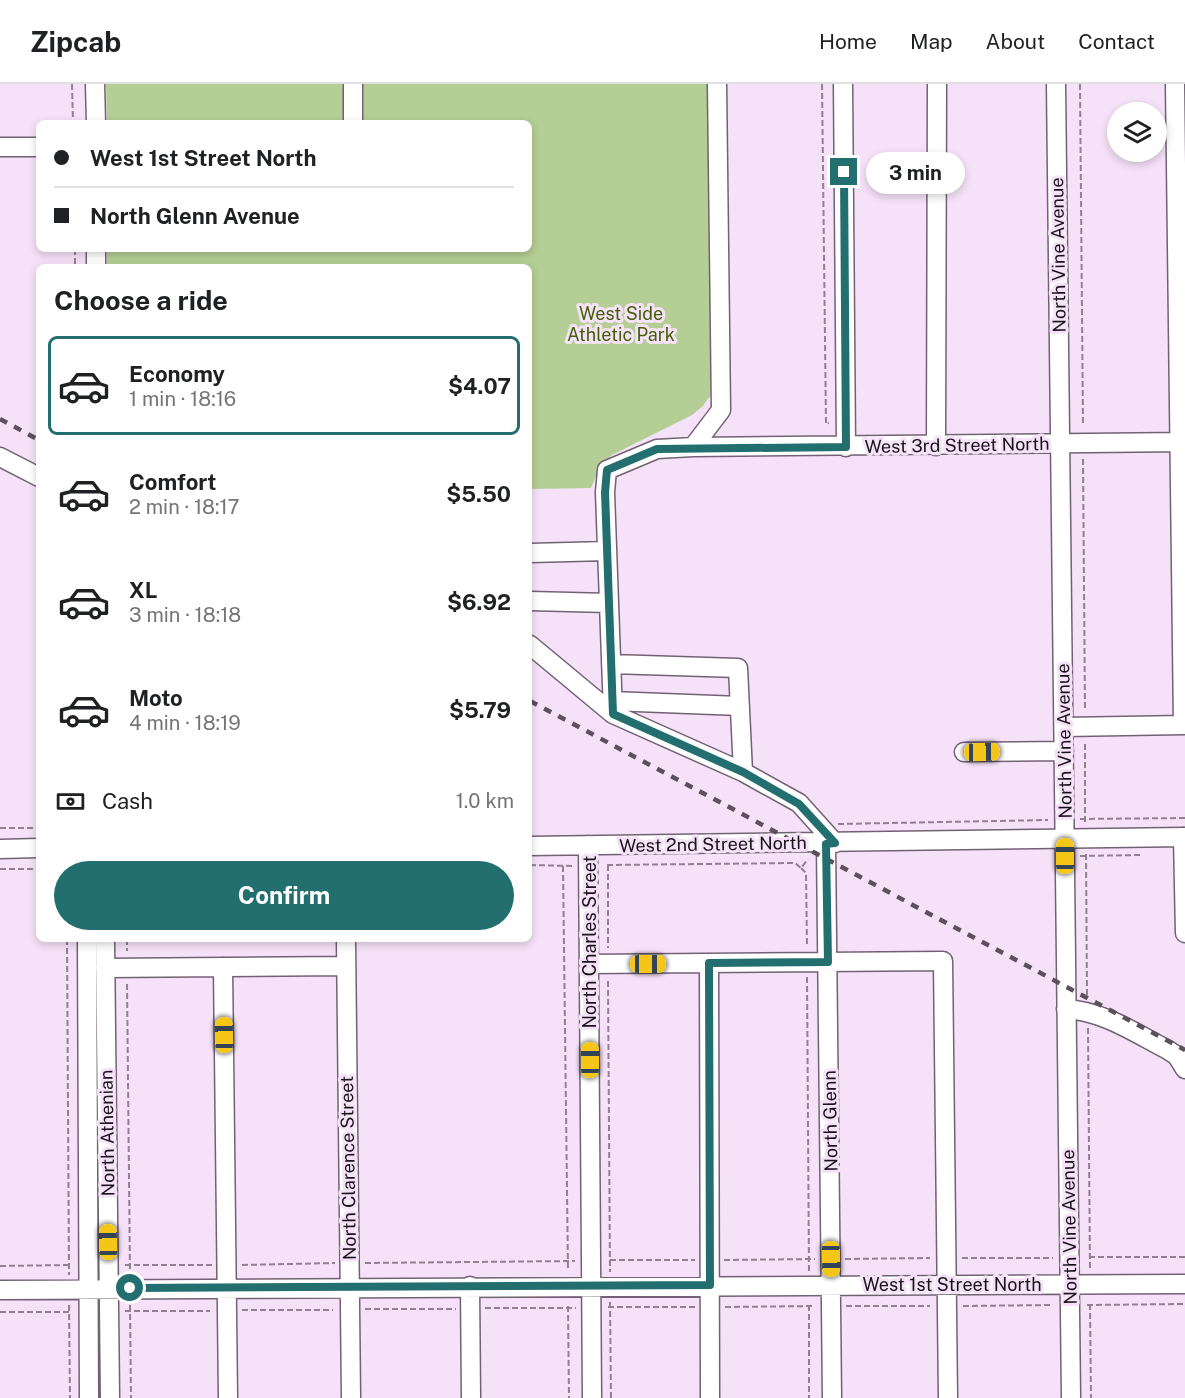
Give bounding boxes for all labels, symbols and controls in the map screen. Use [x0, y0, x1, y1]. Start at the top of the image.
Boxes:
text: Zipcab [30, 25, 121, 58]
text: Home [819, 29, 877, 54]
text: Map [910, 29, 953, 54]
text: About [986, 29, 1045, 54]
text: Contact [1078, 29, 1155, 54]
map controls [1107, 102, 1167, 162]
button: layers [1107, 102, 1167, 162]
text: West 1st Street North [90, 145, 316, 171]
callout: 3 min [865, 151, 964, 193]
route end [830, 158, 857, 185]
text: 3 min [889, 161, 942, 185]
street label: North Vine Avenue [1046, 177, 1070, 333]
text: North Glenn Avenue [90, 203, 300, 229]
text: Choose a ride [54, 284, 228, 316]
park label: West Side Athletic Park [567, 303, 675, 345]
icon: car [57, 359, 111, 413]
text: Economy [129, 361, 225, 387]
text: $4.07 [448, 373, 511, 399]
text: 1 min · 18:16 [129, 387, 236, 411]
street label: West 3rd Street North [864, 433, 1050, 457]
icon: car [57, 467, 111, 521]
text: Comfort [129, 469, 216, 495]
text: $5.50 [446, 481, 511, 507]
text: 2 min · 18:17 [129, 495, 240, 519]
icon: car [57, 575, 111, 629]
text: XL [129, 577, 157, 603]
text: $6.92 [447, 589, 511, 615]
text: 3 min · 18:18 [129, 603, 241, 627]
street label: North Vine Avenue [1052, 663, 1076, 819]
icon: car [57, 683, 111, 737]
text: Moto [129, 685, 183, 711]
text: $5.79 [449, 697, 511, 723]
text: 4 min · 18:19 [129, 711, 241, 735]
car [964, 743, 1000, 761]
icon: cash [54, 785, 87, 818]
text: Cash [102, 788, 153, 814]
text: 1.0 km [456, 789, 514, 813]
street label: West 2nd Street North [619, 832, 807, 856]
car [1056, 838, 1074, 874]
street label: North Charles Street [579, 855, 600, 1029]
button: Confirm [54, 861, 514, 930]
car [630, 955, 666, 973]
car [215, 1017, 233, 1053]
car [581, 1042, 599, 1078]
street label: North Athenian [95, 1069, 119, 1197]
street label: North Glenn [819, 1070, 841, 1172]
street label: North Clarence Street [336, 1076, 360, 1260]
street label: North Vine Avenue [1057, 1149, 1081, 1305]
car [99, 1224, 117, 1260]
car [822, 1241, 840, 1277]
route start [116, 1274, 143, 1301]
street label: West 1st Street North [862, 1274, 1042, 1295]

